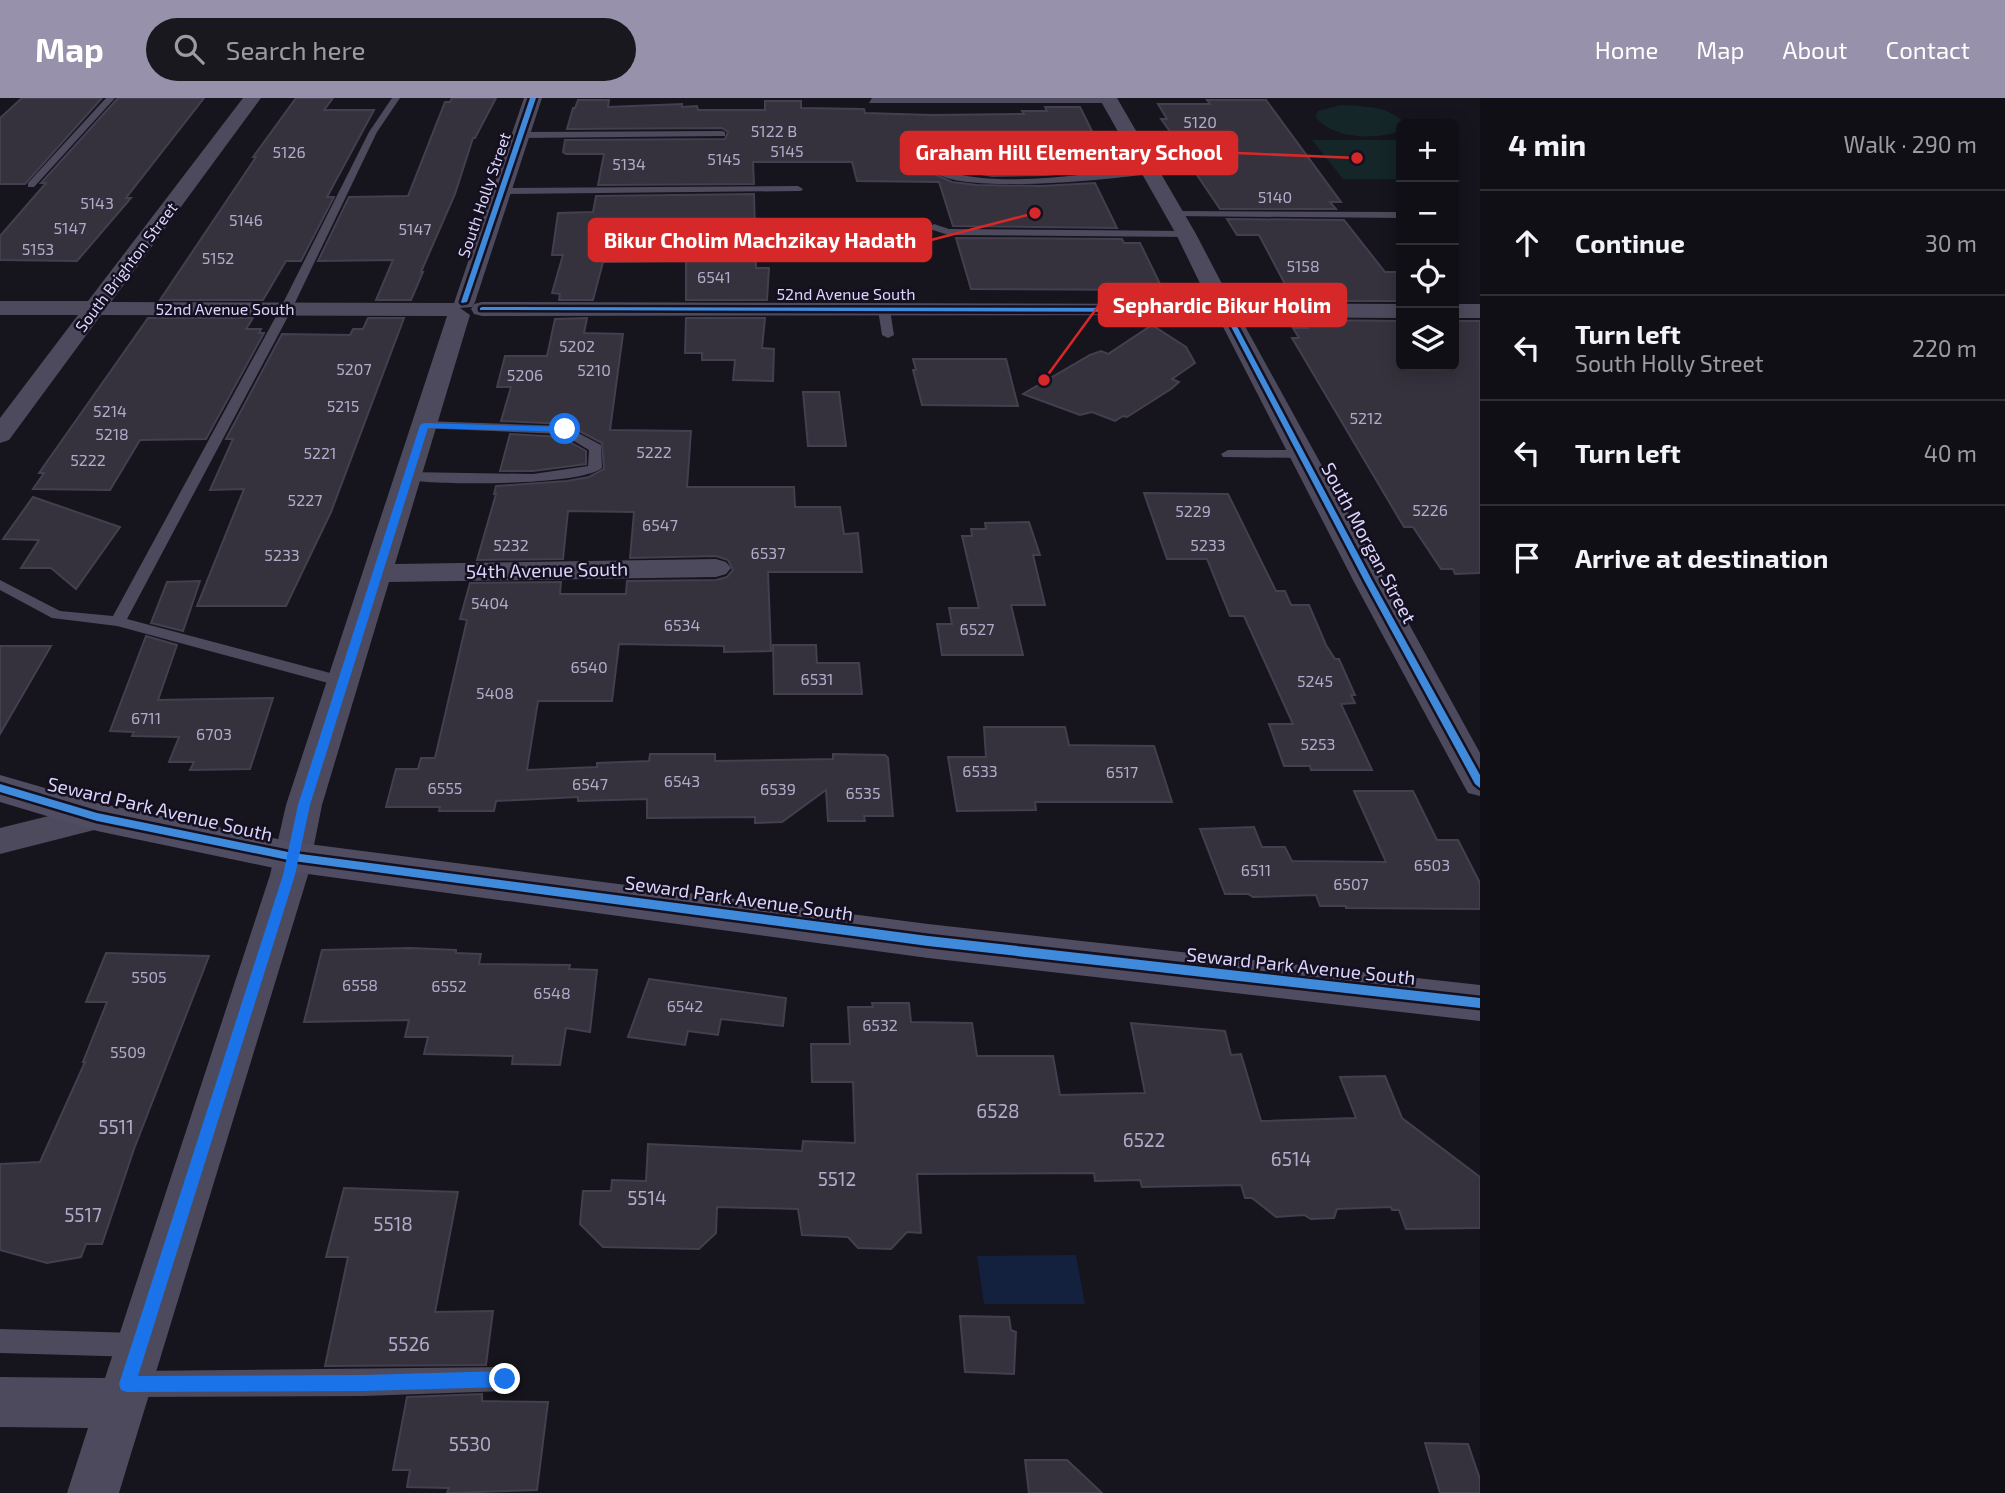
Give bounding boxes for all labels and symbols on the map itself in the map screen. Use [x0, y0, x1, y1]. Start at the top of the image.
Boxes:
house number: 5120 [1183, 112, 1217, 131]
house number: 5122 B [751, 121, 797, 140]
street label: South Holly Street [453, 130, 514, 260]
callout: Graham Hill Elementary School [901, 132, 1237, 174]
text: Graham Hill Elementary School [916, 139, 1223, 165]
house number: 5145 [770, 141, 804, 160]
house number: 5126 [272, 142, 306, 161]
house number: 5145 [707, 149, 741, 168]
house number: 5134 [612, 154, 646, 173]
house number: 5140 [1258, 187, 1292, 206]
house number: 5143 [80, 193, 114, 212]
street label: South Brighton Street [71, 198, 180, 335]
house number: 5146 [229, 210, 263, 229]
house number: 5147 [54, 218, 86, 237]
house number: 5147 [399, 219, 431, 238]
callout: Bikur Cholim Machzikay Hadath [589, 219, 931, 261]
text: Bikur Cholim Machzikay Hadath [604, 227, 916, 253]
house number: 5153 [22, 239, 54, 258]
house number: 5152 [202, 248, 234, 267]
house number: 5158 [1286, 256, 1320, 275]
house number: 6541 [697, 267, 731, 286]
street label: 52nd Avenue South [777, 284, 915, 303]
callout: Sephardic Bikur Holim [1099, 284, 1346, 326]
text: Sephardic Bikur Holim [1113, 292, 1331, 317]
street label: 52nd Avenue South [156, 299, 294, 318]
house number: 5202 [559, 336, 595, 355]
house number: 5207 [336, 359, 372, 378]
house number: 5210 [577, 360, 611, 379]
house number: 5206 [507, 365, 543, 384]
house number: 5215 [327, 396, 359, 415]
house number: 5214 [93, 401, 127, 420]
house number: 5212 [1350, 408, 1382, 427]
route start [549, 413, 580, 444]
house number: 5218 [95, 424, 129, 443]
house number: 5222 [636, 442, 672, 461]
house number: 5221 [304, 443, 336, 462]
house number: 5222 [70, 450, 106, 469]
street label: South Morgan Street [1317, 458, 1422, 627]
house number: 5227 [288, 490, 322, 509]
house number: 5226 [1412, 500, 1448, 519]
house number: 5229 [1175, 501, 1211, 520]
house number: 6547 [642, 515, 678, 534]
house number: 5232 [493, 535, 529, 554]
house number: 5233 [1190, 535, 1226, 554]
house number: 6537 [751, 543, 785, 562]
house number: 5233 [264, 545, 300, 564]
street label: 54th Avenue South [466, 557, 628, 582]
house number: 5404 [471, 593, 509, 612]
house number: 6534 [664, 615, 700, 634]
house number: 6527 [960, 619, 994, 638]
house number: 6540 [570, 657, 608, 676]
house number: 6531 [801, 669, 834, 688]
house number: 5245 [1297, 671, 1333, 690]
house number: 5408 [476, 683, 514, 702]
house number: 6711 [131, 708, 161, 727]
house number: 6703 [196, 724, 232, 743]
house number: 5253 [1300, 734, 1336, 753]
house number: 6533 [962, 761, 998, 780]
house number: 6517 [1106, 762, 1138, 781]
street label: Seward Park Avenue South [45, 771, 275, 846]
house number: 6543 [664, 771, 700, 790]
house number: 6547 [572, 774, 608, 793]
house number: 6555 [428, 778, 462, 797]
house number: 6539 [760, 779, 796, 798]
house number: 6535 [845, 783, 881, 802]
house number: 6503 [1414, 855, 1450, 874]
house number: 6511 [1241, 860, 1271, 879]
street label: Seward Park Avenue South [623, 870, 855, 925]
house number: 6507 [1333, 874, 1369, 893]
street label: Seward Park Avenue South [1185, 942, 1417, 989]
house number: 5505 [131, 967, 167, 986]
house number: 6558 [342, 975, 378, 994]
house number: 6552 [431, 976, 467, 995]
house number: 6548 [533, 983, 571, 1002]
house number: 6542 [667, 996, 703, 1015]
house number: 6532 [862, 1015, 898, 1034]
house number: 5509 [110, 1042, 146, 1061]
house number: 6528 [976, 1099, 1020, 1122]
house number: 5511 [98, 1115, 134, 1138]
house number: 6522 [1123, 1128, 1165, 1151]
house number: 6514 [1271, 1147, 1311, 1170]
house number: 5512 [818, 1167, 856, 1190]
house number: 5514 [627, 1186, 667, 1209]
house number: 5517 [64, 1203, 102, 1226]
house number: 5518 [373, 1212, 413, 1235]
house number: 5526 [388, 1332, 430, 1355]
route end [489, 1363, 520, 1394]
house number: 5530 [449, 1432, 491, 1455]

